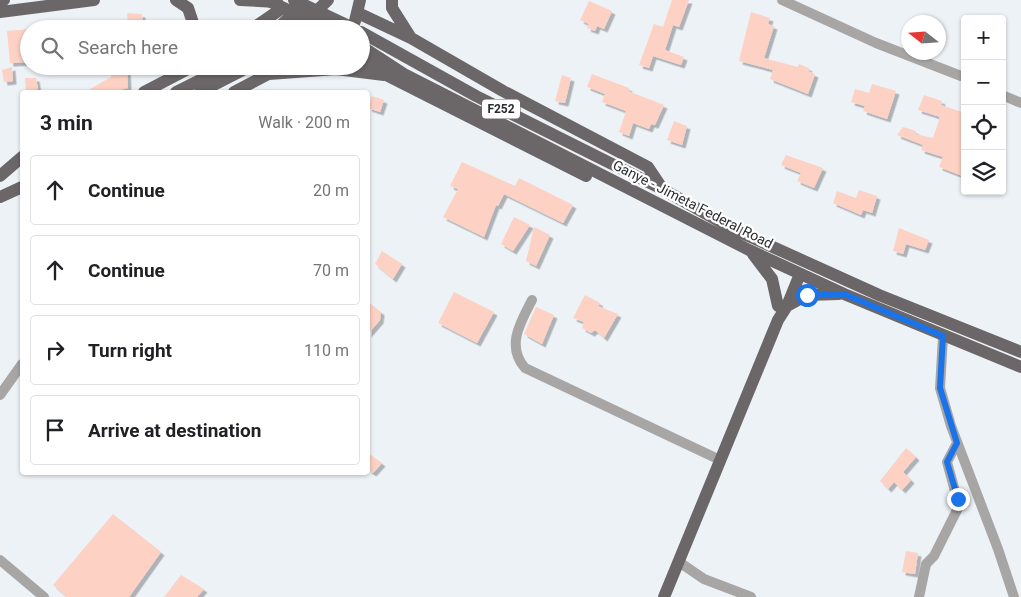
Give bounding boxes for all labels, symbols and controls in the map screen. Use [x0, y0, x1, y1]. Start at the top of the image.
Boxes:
north arrow [901, 15, 946, 60]
map controls [961, 15, 1006, 195]
button: + [961, 15, 1006, 60]
search box [20, 20, 370, 75]
icon: search [38, 34, 66, 62]
text: Search here [78, 36, 178, 59]
button: − [961, 60, 1006, 105]
road number: F252 [482, 100, 520, 118]
button: locate [961, 105, 1006, 150]
text: 3 min [40, 111, 93, 135]
text: Walk · 200 m [258, 113, 350, 132]
button: layers [961, 150, 1006, 195]
street label: Ganye - Jimeta Federal Road [610, 157, 776, 251]
icon: ahead [41, 176, 69, 204]
text: Continue [88, 179, 165, 202]
text: 20 m [313, 181, 349, 200]
icon: ahead [41, 256, 69, 284]
text: Continue [88, 259, 165, 282]
text: 70 m [313, 261, 349, 280]
route start [796, 284, 819, 307]
icon: right [41, 336, 69, 364]
text: Turn right [88, 339, 172, 362]
text: 110 m [304, 341, 349, 360]
icon: arrive [41, 416, 69, 444]
text: Arrive at destination [88, 419, 261, 442]
route end [947, 488, 970, 511]

